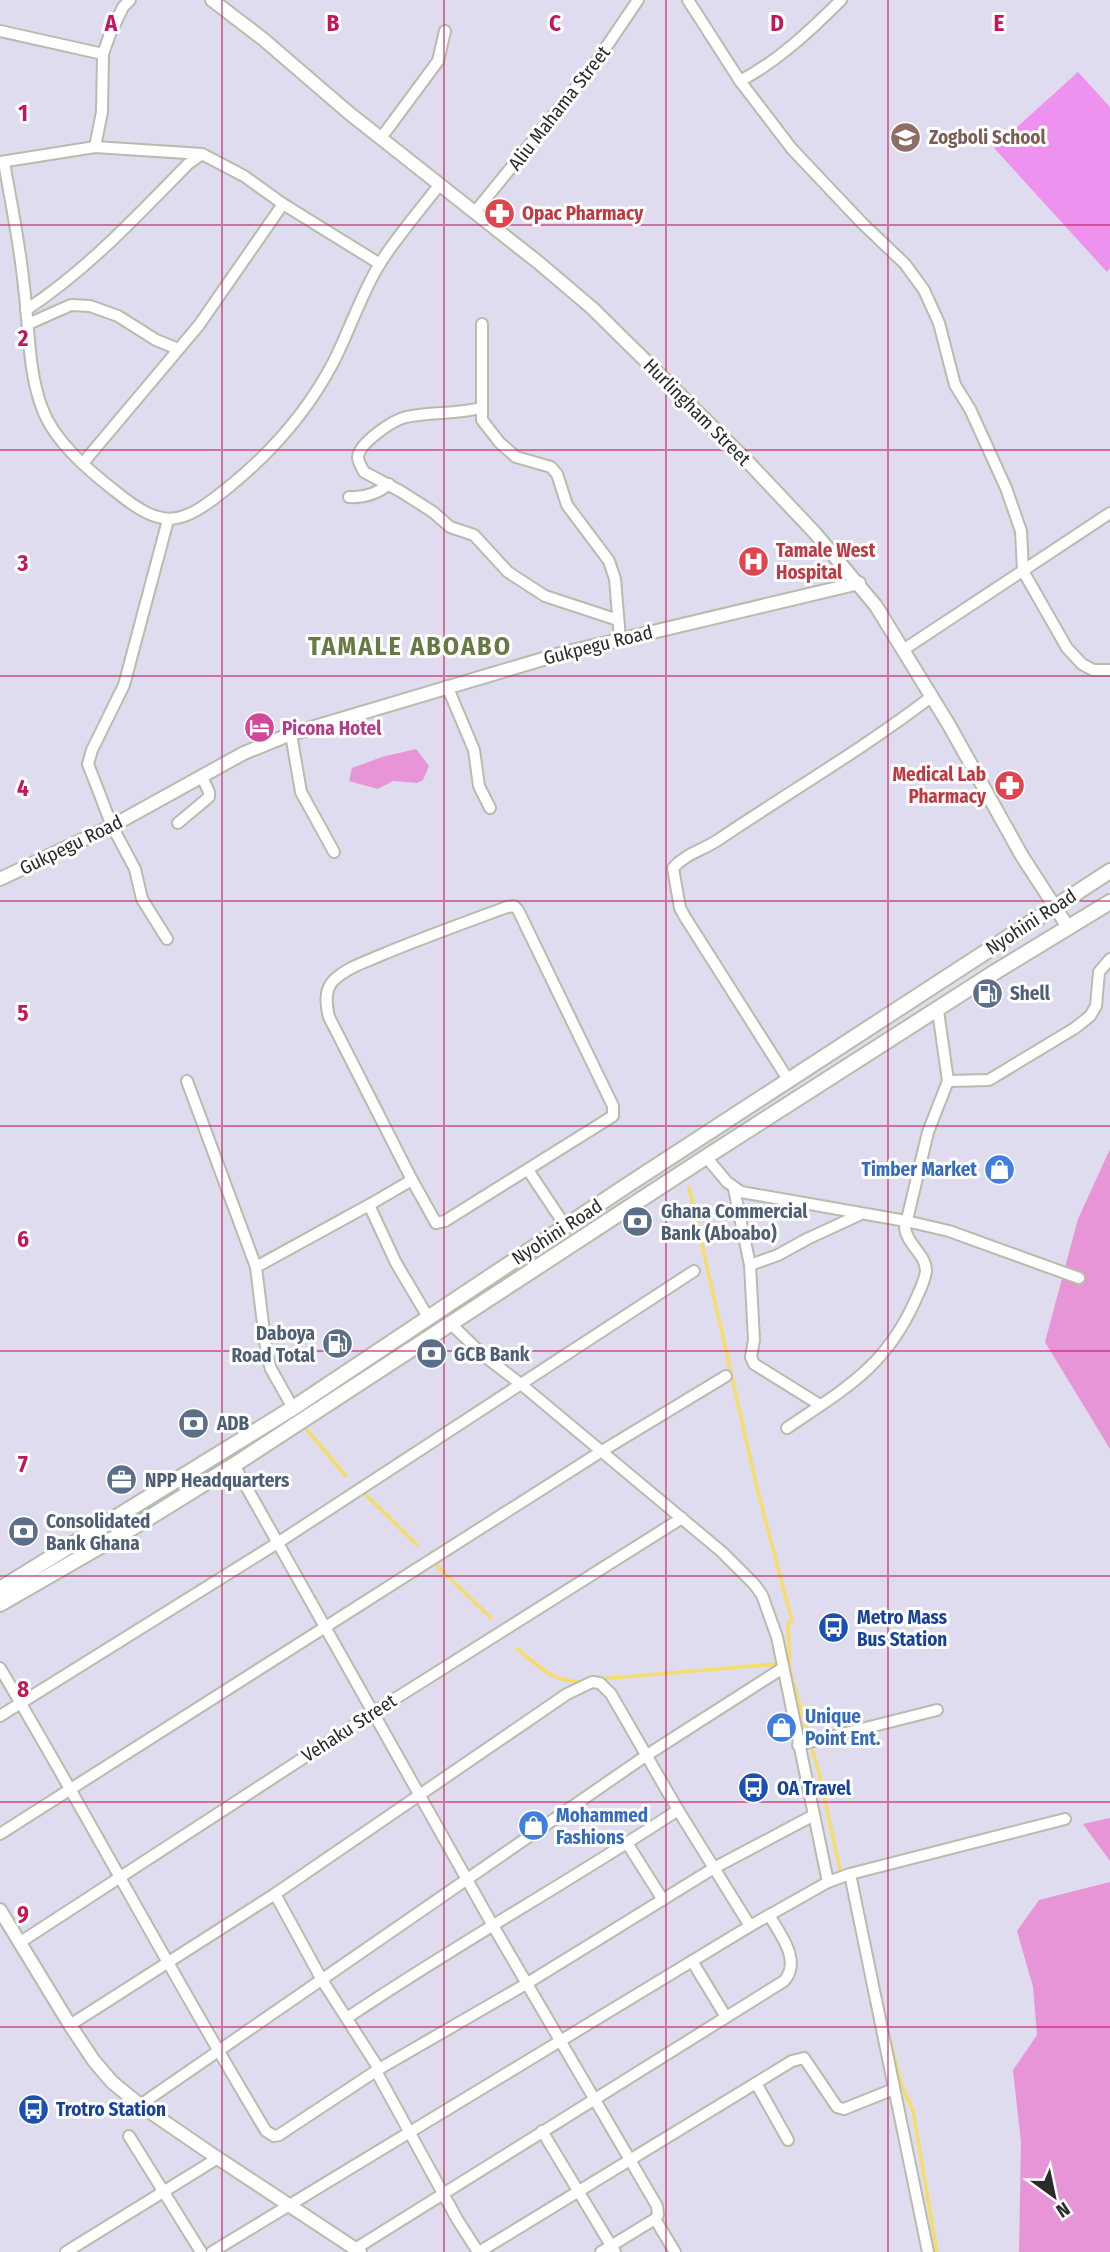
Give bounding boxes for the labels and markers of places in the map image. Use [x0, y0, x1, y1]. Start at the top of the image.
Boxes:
school or university icon: Zogboli School [889, 120, 923, 154]
place label: Zogboli School [929, 126, 1046, 149]
pharmacy icon: Opac Pharmacy [482, 196, 516, 230]
place label: Opac Pharmacy [522, 202, 644, 225]
place label: Tamale West Hospital [776, 539, 876, 584]
hospital icon: Tamale West Hospital [736, 544, 770, 578]
hotel icon: Picona Hotel [242, 711, 276, 745]
place label: Picona Hotel [282, 717, 382, 740]
place label: Medical Lab Pharmacy [892, 763, 987, 808]
pharmacy icon: Medical Lab Pharmacy [992, 768, 1026, 802]
fuel station icon: Shell [970, 976, 1004, 1010]
place label: Shell [1010, 982, 1051, 1005]
shop icon: Timber Market [983, 1152, 1017, 1186]
place label: Timber Market [862, 1158, 977, 1181]
place label: Ghana Commercial Bank (Aboabo) [661, 1200, 808, 1245]
bank icon: Ghana Commercial Bank (Aboabo) [621, 1205, 655, 1239]
place label: Daboya Road Total [232, 1322, 316, 1367]
fuel station icon: Daboya Road Total [321, 1327, 355, 1361]
bank icon: GCB Bank [414, 1337, 448, 1371]
place label: GCB Bank [454, 1343, 530, 1366]
bank icon: ADB [177, 1406, 211, 1440]
place label: ADB [216, 1412, 250, 1435]
office icon: NPP Headquarters [105, 1463, 139, 1497]
place label: NPP Headquarters [145, 1469, 290, 1492]
place label: Consolidated Bank Ghana [46, 1510, 150, 1555]
bank icon: Consolidated Bank Ghana [6, 1515, 40, 1549]
place label: Metro Mass Bus Station [857, 1606, 948, 1651]
bus stop icon: Metro Mass Bus Station [817, 1611, 851, 1645]
place label: Unique Point Ent. [805, 1705, 880, 1750]
shop icon: Unique Point Ent. [765, 1710, 799, 1744]
bus stop icon: OA Travel [737, 1771, 771, 1805]
place label: OA Travel [777, 1777, 852, 1800]
place label: Mohammed Fashions [556, 1804, 648, 1849]
shop icon: Mohammed Fashions [516, 1809, 550, 1843]
bus stop icon: Trotro Station [16, 2092, 50, 2126]
place label: Trotro Station [56, 2098, 166, 2121]

